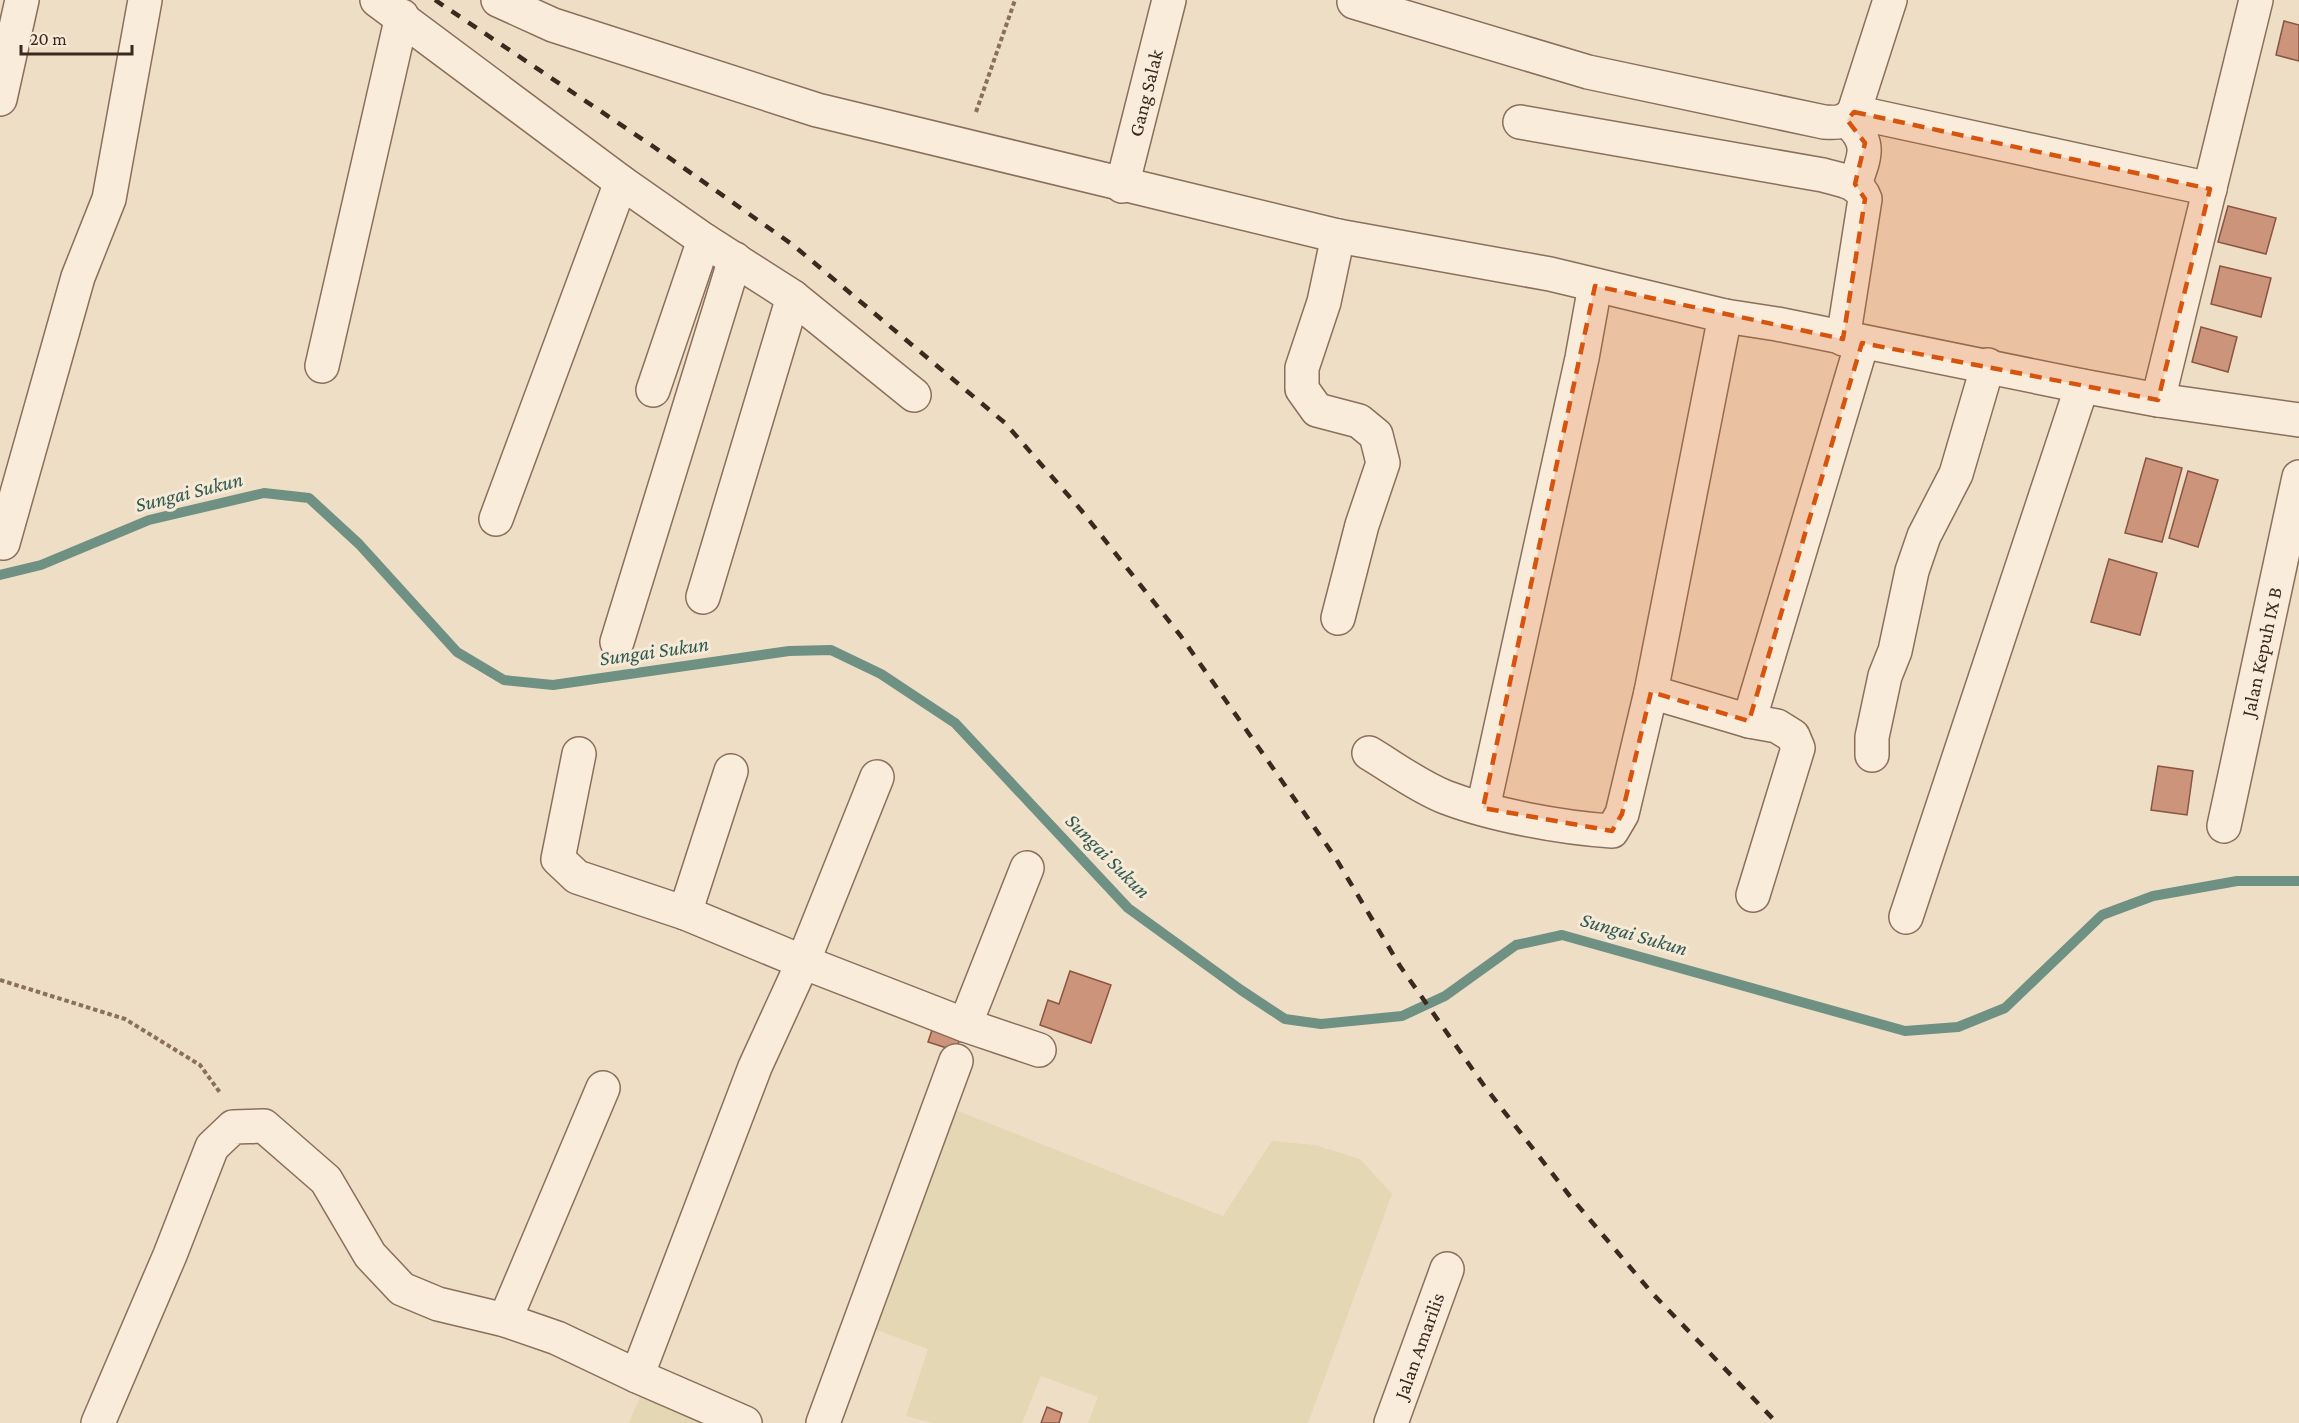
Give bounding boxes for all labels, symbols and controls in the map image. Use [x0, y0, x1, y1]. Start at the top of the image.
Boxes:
scale bar [21, 18, 132, 56]
text: 20 m [30, 29, 67, 49]
street label: Gang Salak [1124, 47, 1167, 139]
water label: Sungai Sukun [133, 467, 245, 517]
street label: Jalan Kepuh IX B [2236, 585, 2286, 721]
water label: Sungai Sukun [598, 631, 710, 671]
water label: Sungai Sukun [1061, 809, 1155, 903]
water label: Sungai Sukun [1578, 907, 1690, 961]
street label: Jalan Amarilis [1389, 1290, 1448, 1404]

